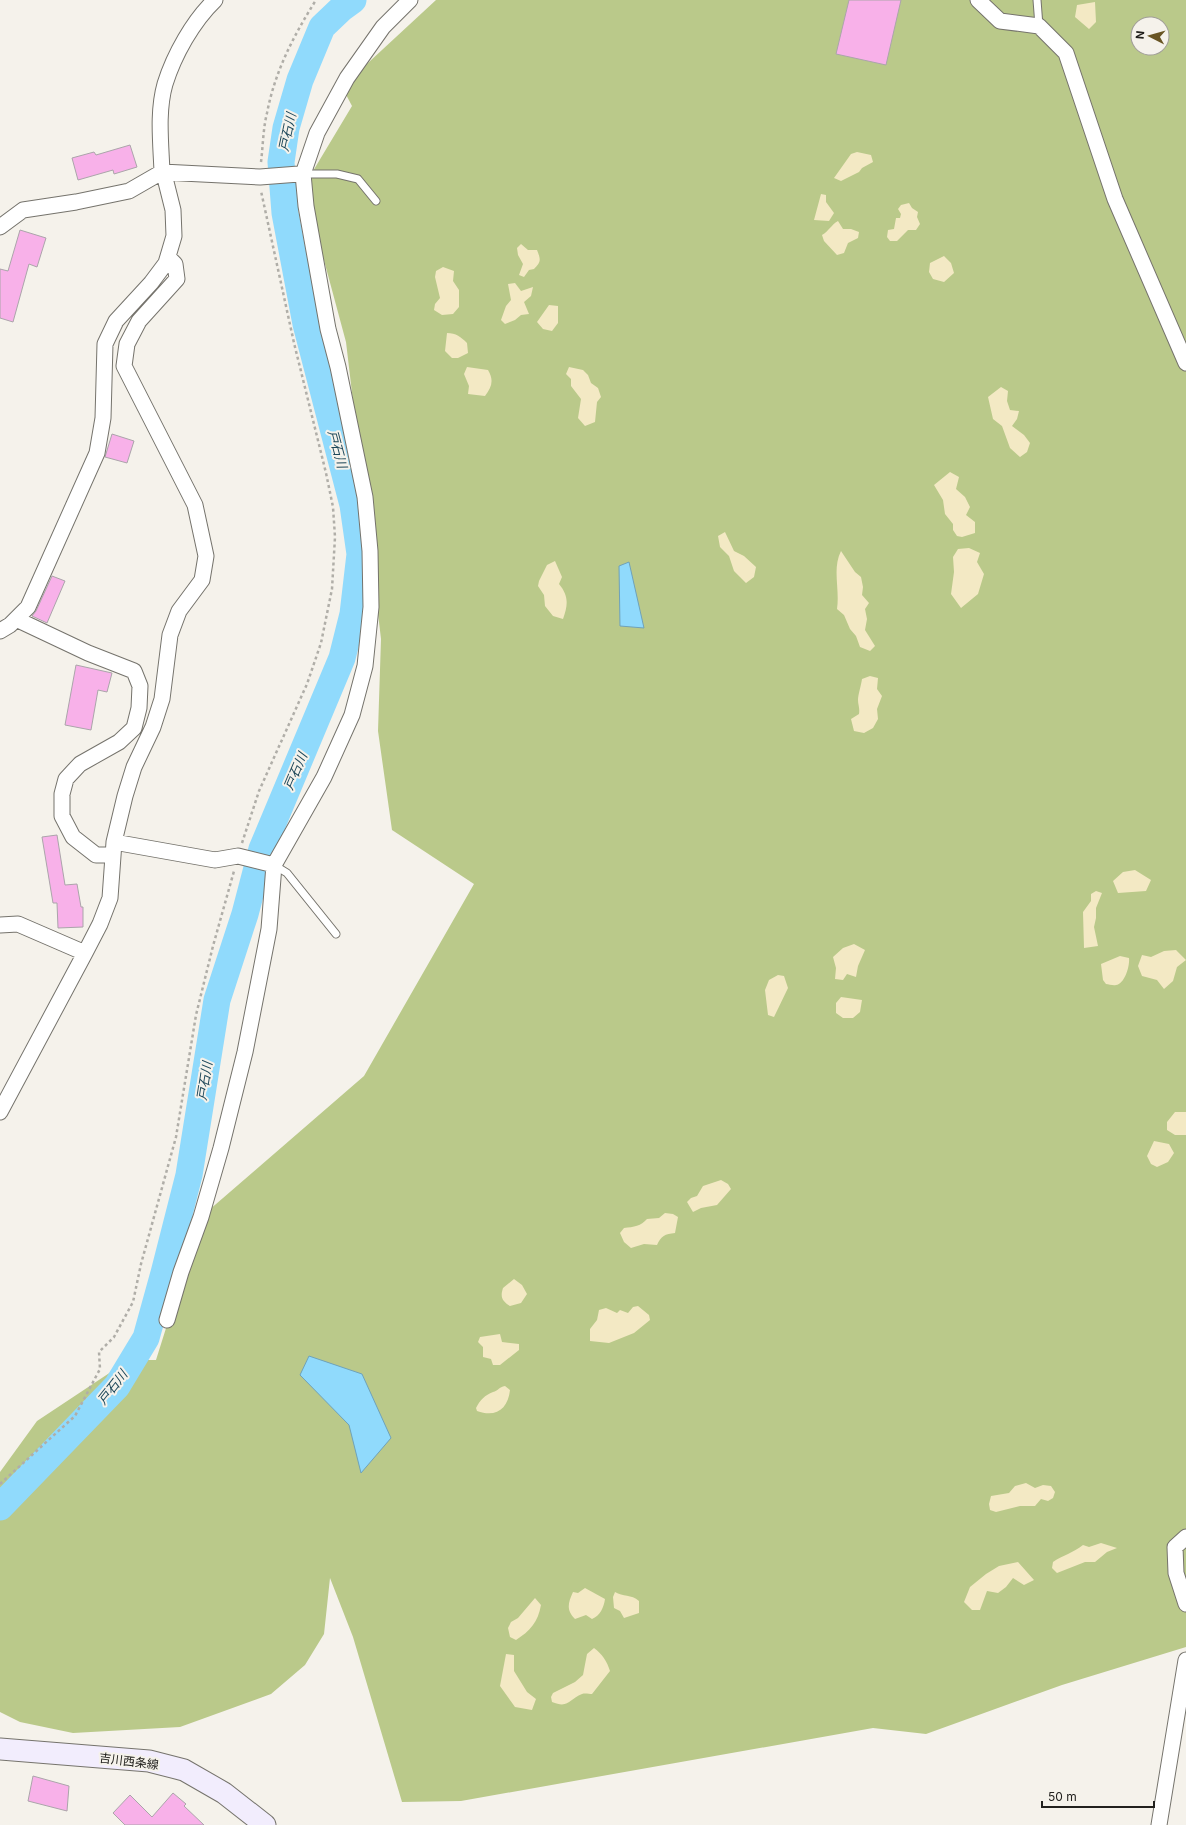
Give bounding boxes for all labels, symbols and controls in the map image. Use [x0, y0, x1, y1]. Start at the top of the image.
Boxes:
north arrow [1130, 16, 1170, 56]
text: N [1133, 30, 1147, 40]
water label: 戸石川 [275, 109, 299, 153]
water label: 戸石川 [325, 428, 351, 472]
water label: 戸石川 [280, 748, 311, 792]
water label: 戸石川 [193, 1059, 215, 1102]
water label: 戸石川 [94, 1365, 132, 1407]
street label: 吉川西条線 [98, 1750, 160, 1772]
scale bar [1042, 1783, 1154, 1809]
text: 50 m [1048, 1789, 1077, 1804]

